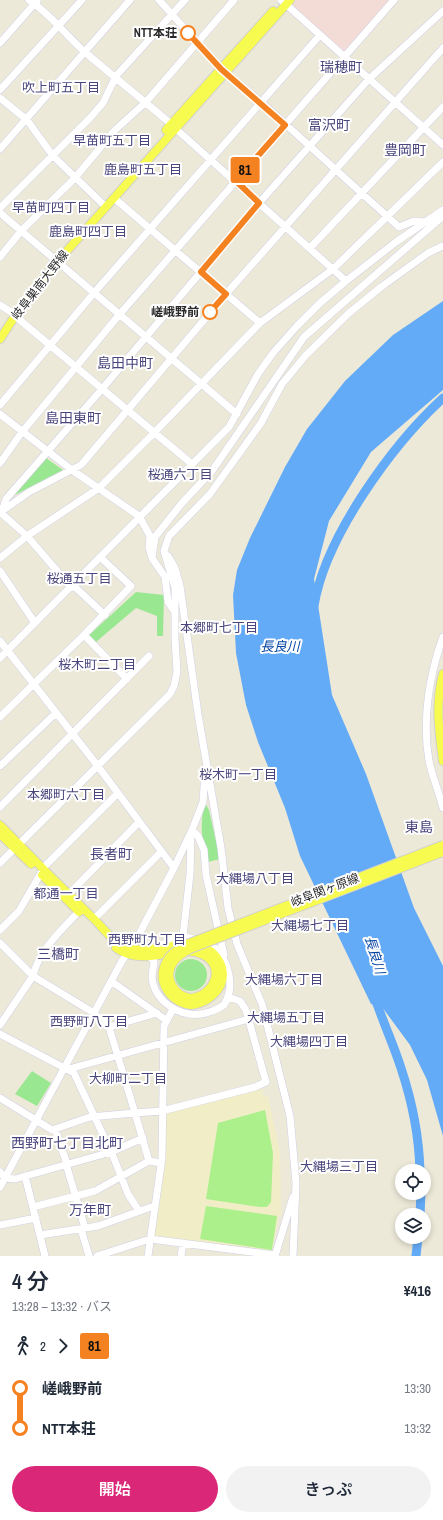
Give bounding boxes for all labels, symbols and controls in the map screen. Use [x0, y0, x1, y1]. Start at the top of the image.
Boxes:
place label: NTT本荘 [134, 25, 177, 41]
marker: NTT本荘 [180, 25, 196, 41]
district label: 瑞穂町 [320, 58, 362, 76]
district label: 吹上町五丁目 [22, 79, 100, 96]
district label: 富沢町 [308, 116, 350, 134]
district label: 早苗町五丁目 [73, 132, 151, 149]
district label: 豊岡町 [384, 141, 426, 159]
line badge: 81 [227, 157, 263, 183]
district label: 鹿島町五丁目 [104, 161, 182, 178]
text: 81 [239, 161, 251, 179]
district label: 早苗町四丁目 [12, 199, 90, 216]
district label: 鹿島町四丁目 [49, 223, 127, 240]
street label: 岐阜巣南大野線 [8, 247, 72, 323]
place label: 嵯峨野前 [151, 304, 199, 320]
marker: 嵯峨野前 [202, 304, 218, 320]
district label: 島田中町 [97, 354, 153, 372]
district label: 島田東町 [45, 409, 101, 427]
district label: 桜通六丁目 [147, 466, 213, 483]
district label: 桜通五丁目 [46, 570, 112, 587]
district label: 本郷町七丁目 [180, 619, 258, 636]
water label: 長良川 [260, 638, 301, 655]
district label: 桜木町二丁目 [58, 656, 136, 673]
district label: 桜木町一丁目 [199, 766, 277, 783]
district label: 本郷町六丁目 [27, 786, 105, 803]
district label: 東島 [405, 818, 433, 836]
district label: 長者町 [90, 845, 132, 863]
district label: 大縄場八丁目 [216, 870, 294, 887]
street label: 岐阜関ヶ原線 [289, 870, 361, 910]
district label: 都通一丁目 [33, 885, 99, 902]
district label: 大縄場七丁目 [271, 917, 349, 934]
district label: 西野町九丁目 [108, 931, 186, 948]
water label: 長良川 [361, 934, 389, 978]
district label: 三橋町 [37, 945, 79, 963]
district label: 大縄場六丁目 [245, 971, 323, 988]
district label: 大縄場五丁目 [247, 1009, 325, 1026]
district label: 西野町八丁目 [50, 1013, 128, 1030]
district label: 大縄場四丁目 [270, 1033, 348, 1050]
district label: 大柳町二丁目 [89, 1070, 167, 1087]
district label: 西野町七丁目北町 [11, 1134, 123, 1152]
district label: 大縄場三丁目 [300, 1158, 378, 1175]
map controls [395, 1164, 431, 1244]
button: locate [395, 1164, 431, 1200]
district label: 万年町 [69, 1201, 111, 1219]
button: layers [395, 1208, 431, 1244]
text: 4 分 [12, 1266, 49, 1296]
text: ¥416 [404, 1280, 431, 1301]
text: 13:28 – 13:32 · バス [12, 1298, 112, 1315]
icon: walk [12, 1335, 34, 1357]
icon: forward [52, 1335, 74, 1357]
text: 81 [88, 1337, 101, 1355]
text: 2 [40, 1338, 46, 1355]
text: 嵯峨野前 [42, 1378, 102, 1399]
text: 13:30 [404, 1380, 431, 1397]
text: NTT本荘 [42, 1418, 96, 1439]
text: 13:32 [404, 1420, 431, 1437]
button: 開始 [12, 1466, 218, 1512]
button: きっぷ [226, 1466, 431, 1512]

